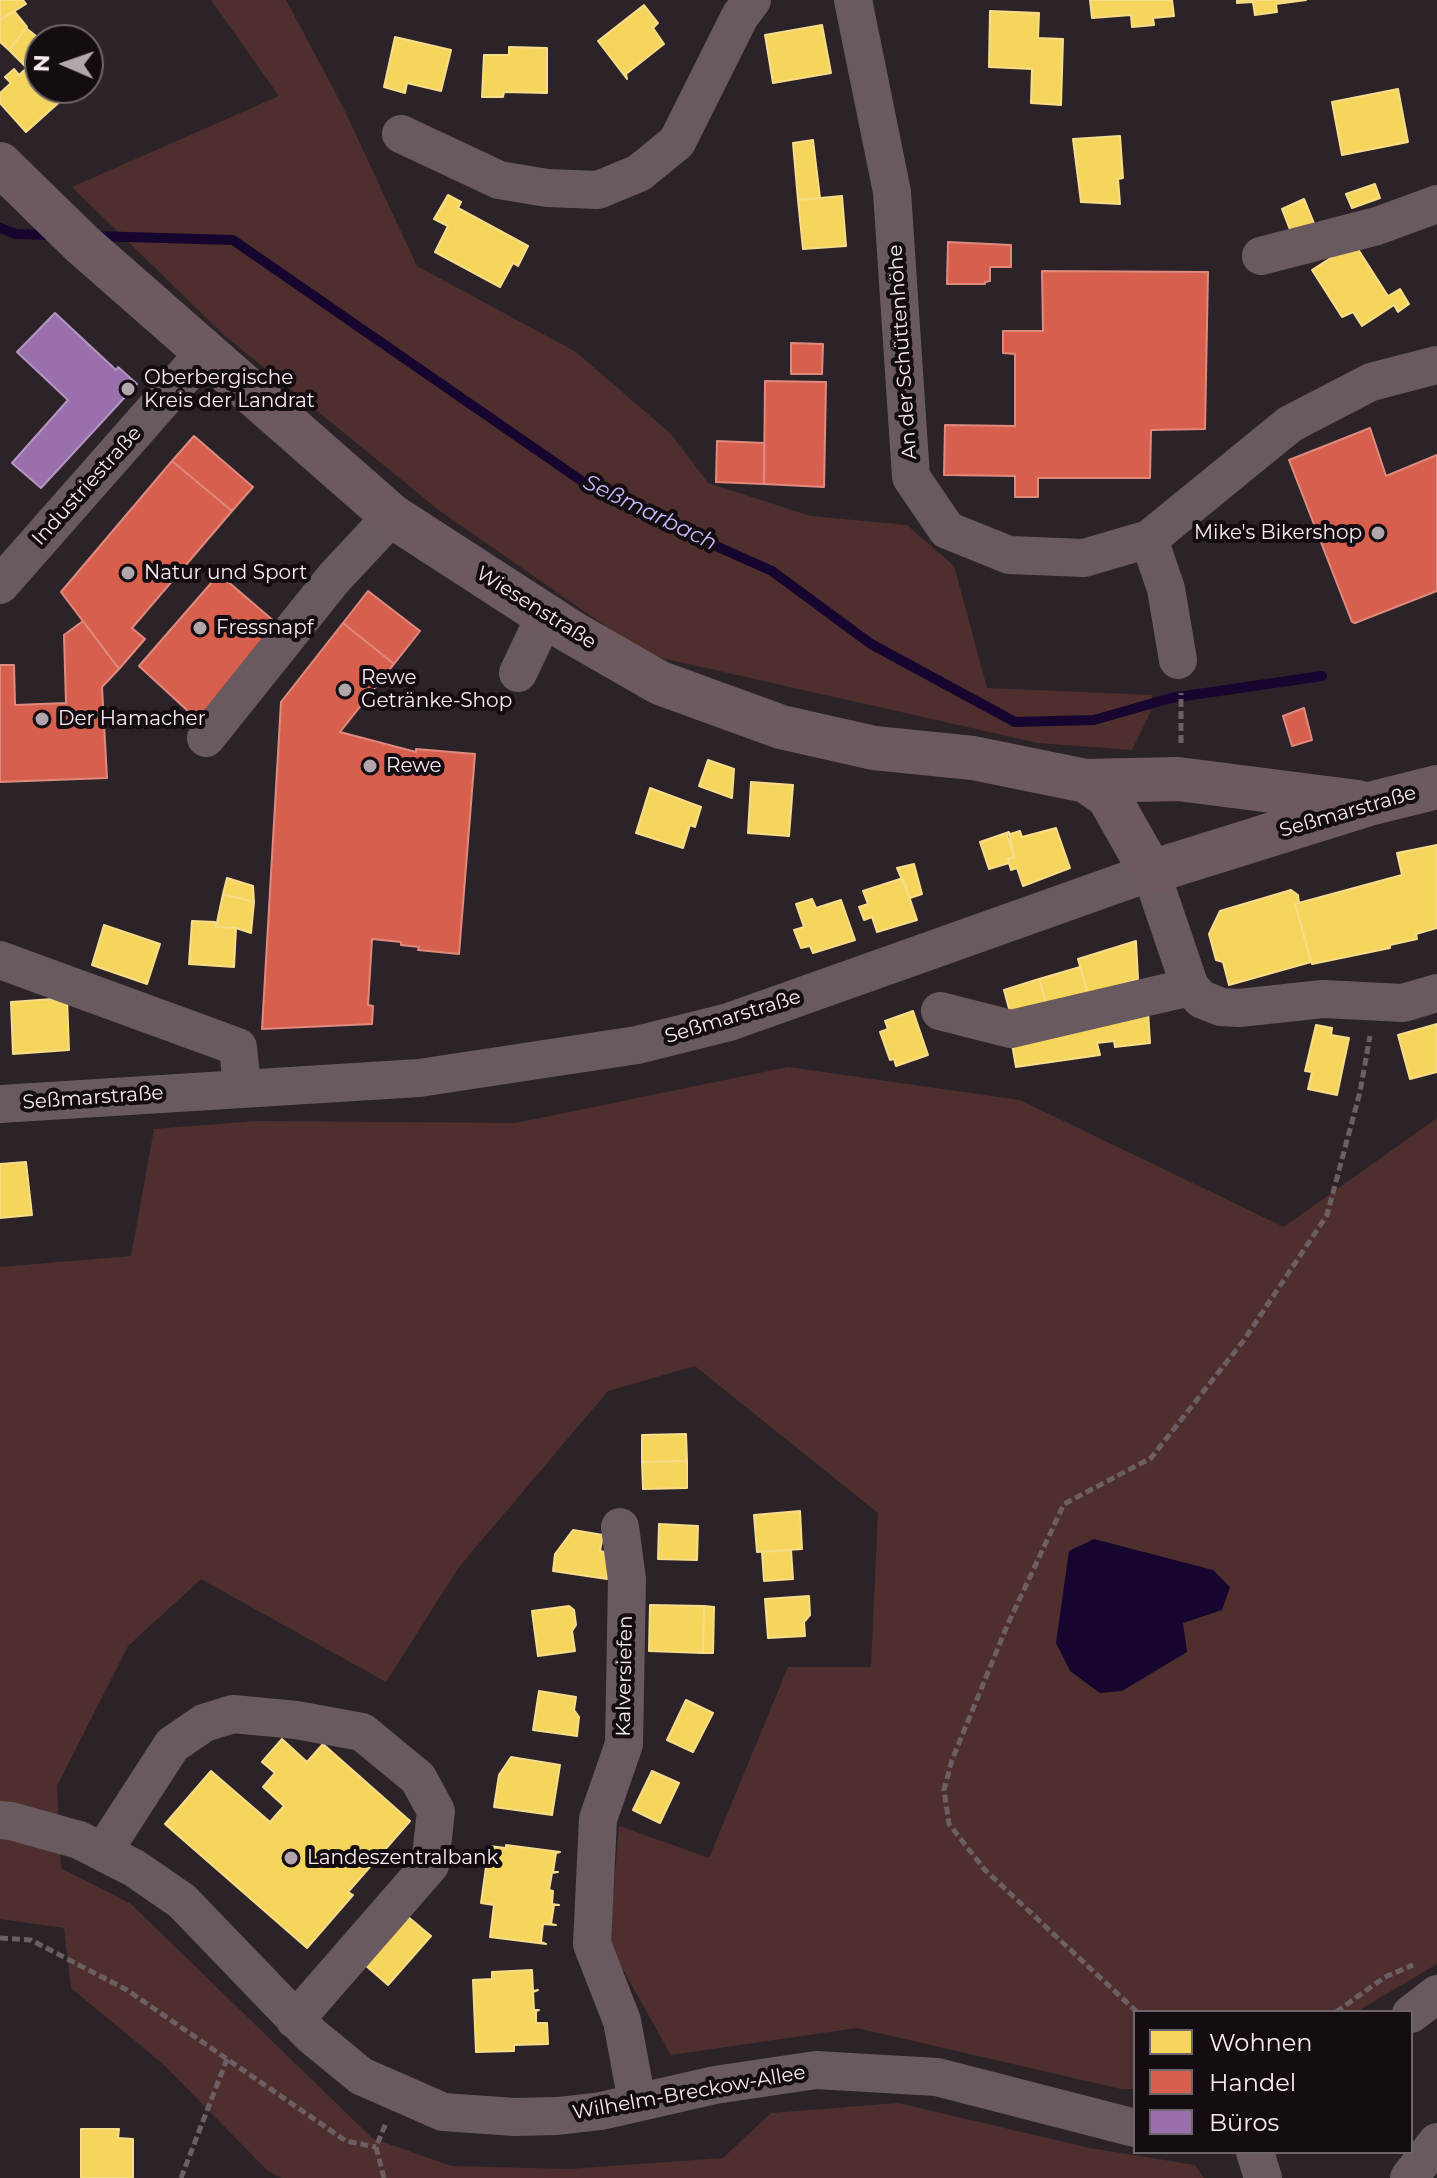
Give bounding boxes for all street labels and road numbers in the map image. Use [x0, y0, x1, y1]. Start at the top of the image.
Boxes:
street label: An der Schüttenhöhe [884, 244, 922, 460]
street label: Industriestraße [27, 421, 147, 551]
street label: Wiesenstraße [472, 562, 600, 654]
street label: Seßmarstraße [1277, 781, 1419, 843]
street label: Seßmarstraße [662, 985, 804, 1049]
street label: Seßmarstraße [22, 1081, 164, 1115]
street label: Kalversiefen [612, 1615, 638, 1737]
street label: Wilhelm-Breckow-Allee [571, 2061, 807, 2125]

